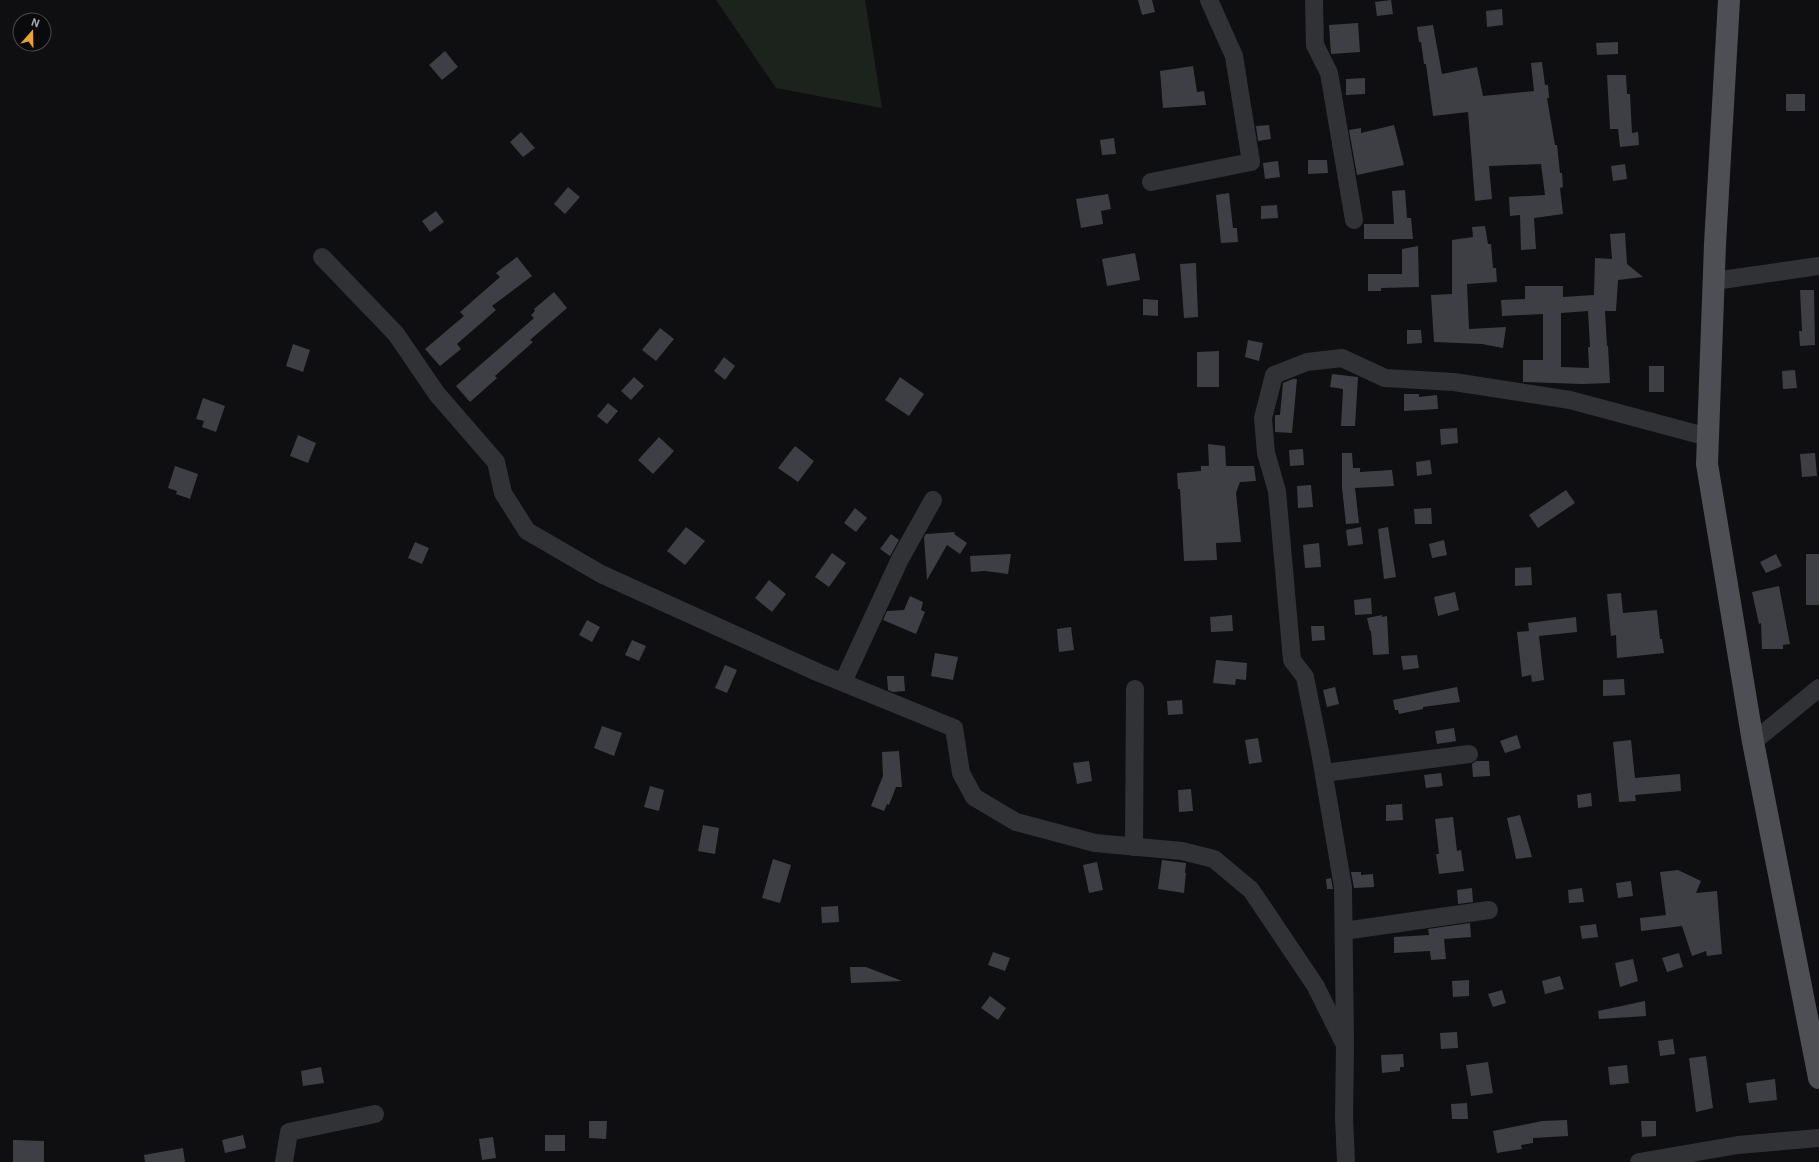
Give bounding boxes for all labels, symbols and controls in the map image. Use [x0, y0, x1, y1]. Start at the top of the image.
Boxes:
north arrow [12, 12, 52, 52]
text: N [29, 16, 41, 31]

